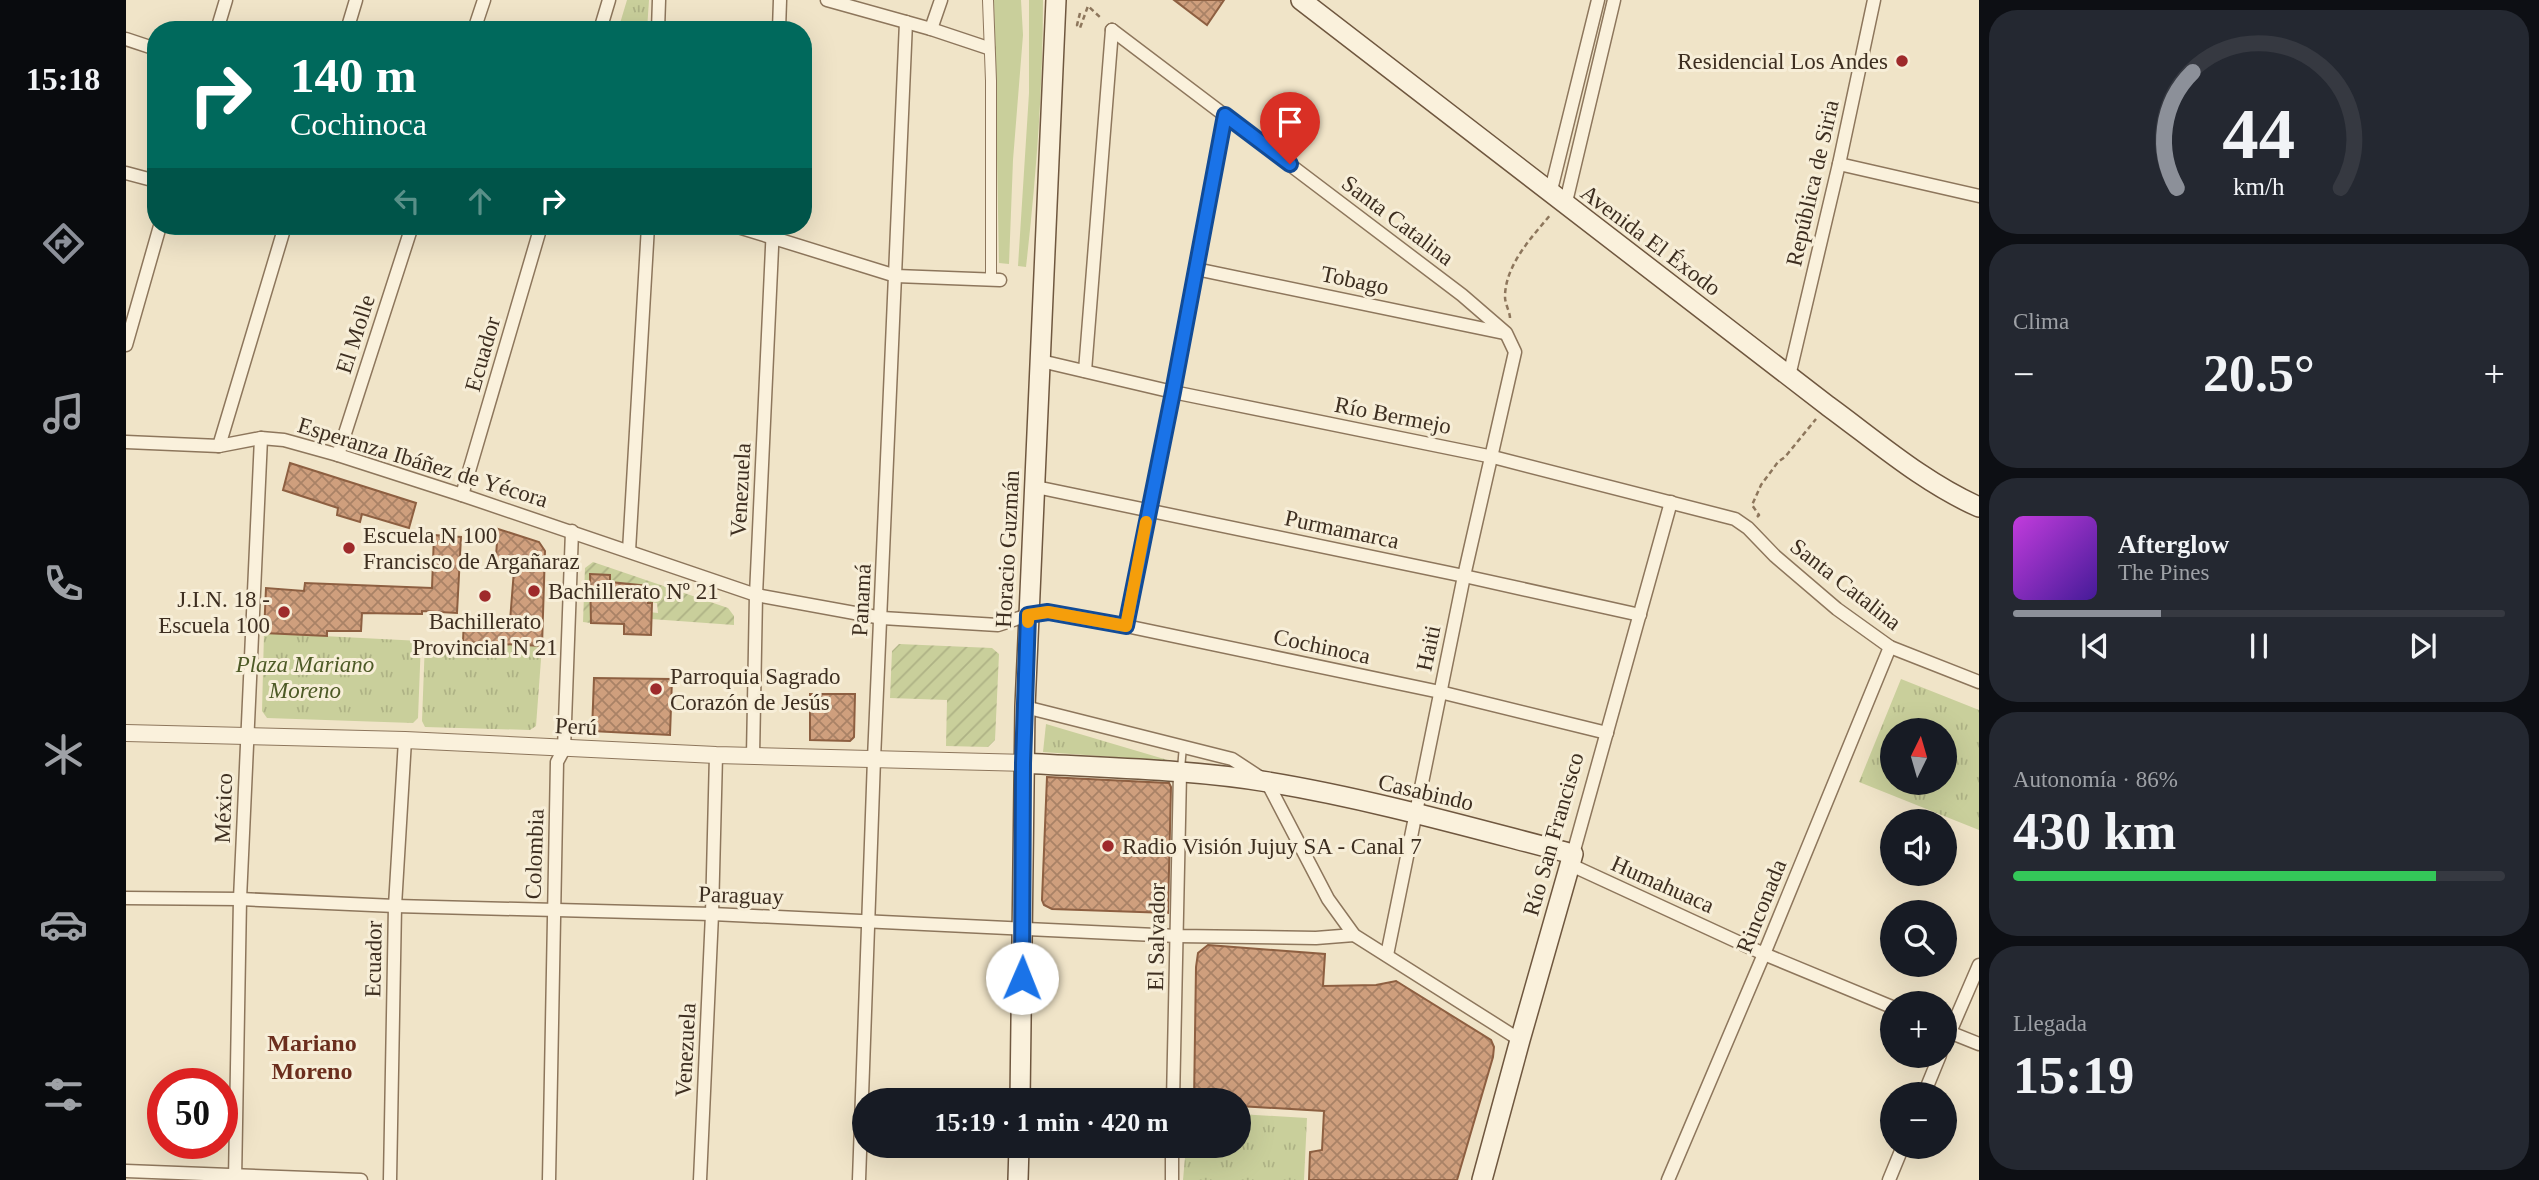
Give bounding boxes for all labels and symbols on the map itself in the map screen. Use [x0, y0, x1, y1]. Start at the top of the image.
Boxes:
place label: Residencial Los Andes [1677, 49, 1888, 74]
marker: Residencial Los Andes [1894, 53, 1910, 69]
pin [1260, 92, 1320, 164]
street label: República de Siria [1781, 98, 1844, 269]
street label: Santa Catalina [1337, 170, 1459, 271]
street label: Avenida El Éxodo [1576, 180, 1725, 301]
street label: Tobago [1319, 261, 1391, 300]
street label: El Molle [331, 292, 380, 377]
street label: Ecuador [460, 314, 505, 394]
street label: Río Bermejo [1333, 392, 1453, 439]
street label: Esperanza Ibáñez de Yécora [295, 412, 551, 512]
street label: Venezuela [726, 442, 755, 538]
street label: Horacio Guzmán [991, 469, 1024, 628]
street label: Purmamarca [1282, 505, 1401, 554]
place label: Escuela N 100 Francisco de Argañaraz [363, 523, 580, 574]
street label: Santa Catalina [1785, 533, 1906, 635]
marker: Escuela N 100 Francisco de Argañaraz [341, 540, 357, 556]
street label: Panamá [847, 563, 876, 637]
place label: Bachillerato Nº 21 [548, 579, 719, 604]
marker: Bachillerato Nº 21 [526, 583, 542, 599]
place label: J.I.N. 18 - Escuela 100 [158, 587, 270, 638]
marker: Bachillerato Provincial N 21 [477, 588, 493, 604]
marker: J.I.N. 18 - Escuela 100 [276, 604, 292, 620]
place label: Bachillerato Provincial N 21 [412, 609, 558, 660]
street label: Haiti [1411, 623, 1445, 673]
street label: Cochinoca [1271, 624, 1373, 669]
park label: Plaza Mariano Moreno [235, 652, 374, 703]
place label: Parroquia Sagrado Corazón de Jesús [670, 664, 841, 715]
marker: Parroquia Sagrado Corazón de Jesús [648, 681, 664, 697]
street label: Perú [554, 713, 598, 740]
north arrow [1880, 718, 1956, 794]
street label: Río San Francisco [1518, 750, 1589, 919]
street label: Casabindo [1376, 769, 1476, 816]
street label: México [210, 772, 237, 844]
street label: Colombia [520, 808, 549, 900]
place label: Radio Visión Jujuy SA - Canal 7 [1122, 834, 1422, 859]
marker: Radio Visión Jujuy SA - Canal 7 [1100, 838, 1116, 854]
street label: Humahuaca [1608, 851, 1718, 918]
street label: Rinconada [1731, 856, 1791, 956]
street label: Paraguay [698, 882, 785, 910]
street label: El Salvador [1143, 882, 1170, 991]
street label: Ecuador [360, 920, 387, 998]
position arrow [985, 941, 1059, 1015]
street label: Venezuela [671, 1002, 700, 1098]
district label: Mariano Moreno [267, 1030, 357, 1084]
speed limit sign: 50 [147, 1068, 238, 1159]

